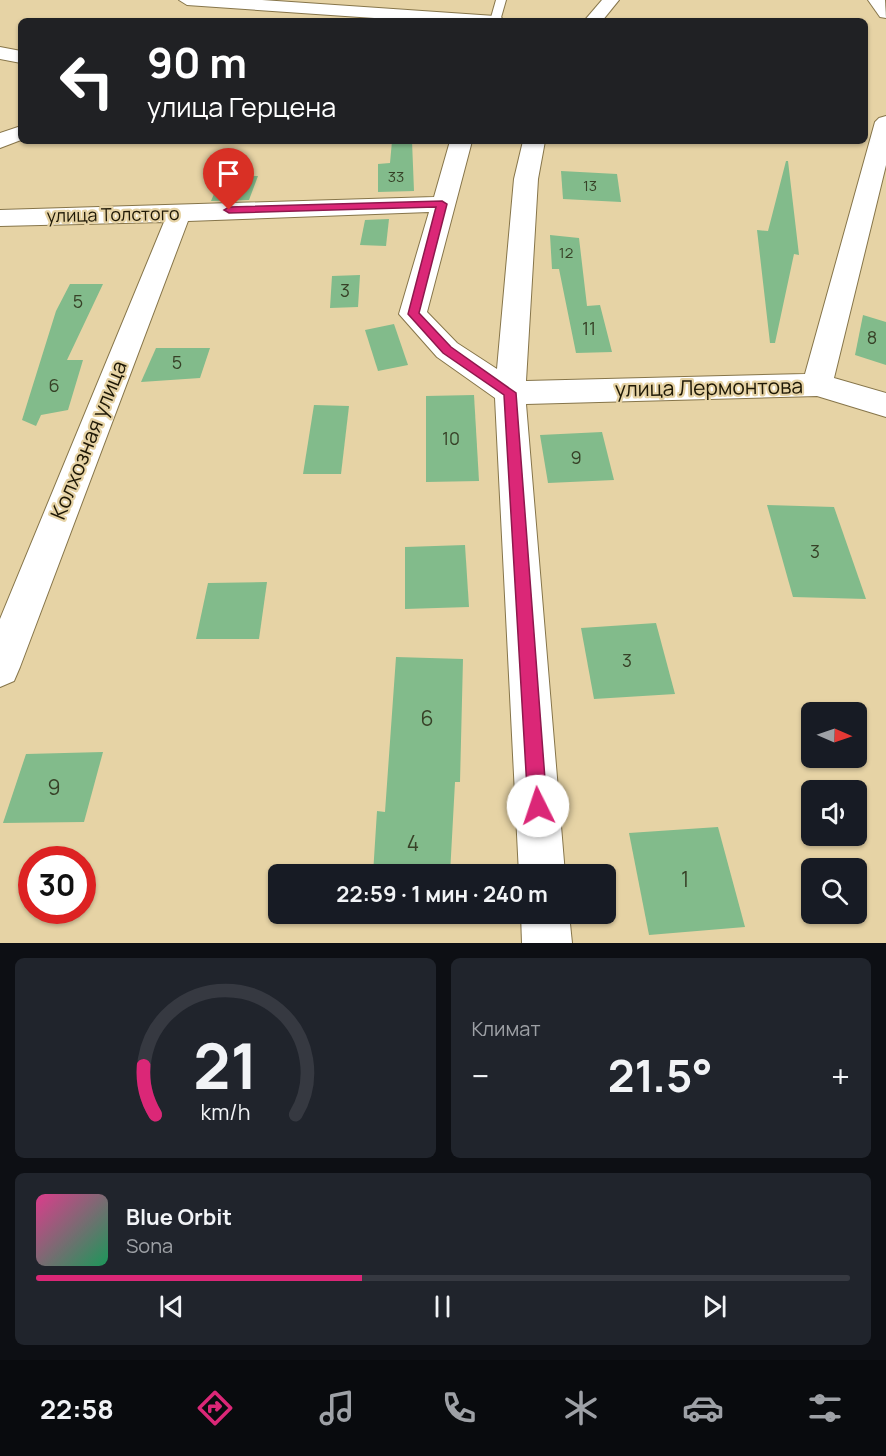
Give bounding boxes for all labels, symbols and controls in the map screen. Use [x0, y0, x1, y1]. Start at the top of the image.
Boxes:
text: 90 m [147, 33, 247, 91]
icon: left [48, 42, 126, 120]
text: улица Герцена [147, 88, 336, 125]
pin [203, 148, 254, 210]
icon: arrive [212, 157, 245, 190]
house number: 33 [388, 166, 404, 187]
house number: 13 [583, 175, 597, 196]
street label: улица Толстого [46, 201, 180, 227]
house number: 12 [559, 242, 573, 263]
house number: 3 [340, 278, 350, 302]
house number: 5 [73, 289, 83, 313]
house number: 11 [582, 316, 596, 340]
house number: 8 [867, 325, 877, 349]
house number: 5 [172, 350, 182, 374]
street label: Колхозная улица [43, 356, 133, 523]
street label: улица Лермонтова [615, 371, 803, 403]
house number: 6 [48, 373, 60, 397]
house number: 10 [442, 426, 460, 450]
house number: 9 [570, 445, 582, 469]
house number: 3 [810, 539, 820, 563]
house number: 3 [622, 648, 632, 672]
north arrow [801, 702, 867, 768]
map controls [801, 702, 867, 924]
house number: 6 [420, 704, 434, 732]
house number: 9 [47, 773, 61, 801]
position arrow [506, 774, 570, 838]
button: sound [801, 780, 867, 846]
house number: 4 [407, 829, 419, 857]
speed limit sign: 30 [18, 846, 96, 924]
button: search [801, 858, 867, 924]
house number: 1 [681, 865, 689, 893]
text: 22:59 · 1 мин · 240 m [336, 879, 548, 909]
text: Климат [472, 1015, 541, 1042]
text: 21 [193, 1022, 257, 1108]
text: 21.5° [608, 1044, 713, 1106]
text: − [472, 1053, 489, 1098]
text: + [831, 1053, 850, 1098]
text: km/h [200, 1097, 250, 1126]
text: Blue Orbit [126, 1202, 232, 1232]
text: Sona [126, 1232, 173, 1259]
icon: previous [155, 1290, 188, 1323]
icon: pause [426, 1290, 459, 1323]
icon: next [698, 1290, 731, 1323]
icon: directions [194, 1387, 236, 1429]
icon: music [316, 1387, 358, 1429]
icon: phone [438, 1387, 480, 1429]
icon: climate [560, 1387, 602, 1429]
icon: car [682, 1387, 724, 1429]
icon: filters [804, 1387, 846, 1429]
text: 22:58 [40, 1390, 114, 1427]

